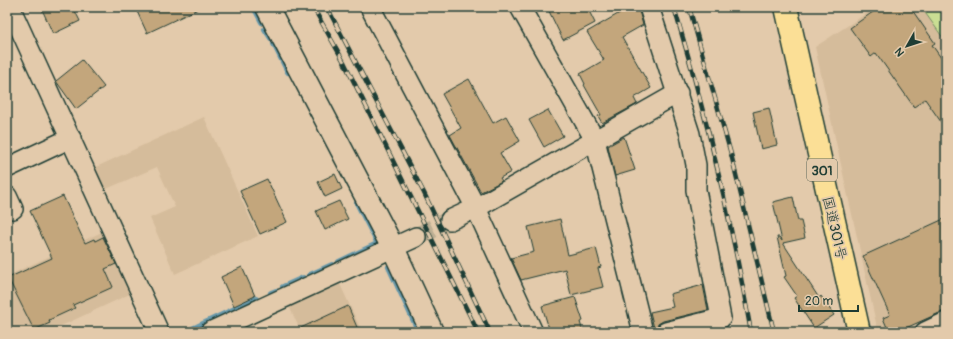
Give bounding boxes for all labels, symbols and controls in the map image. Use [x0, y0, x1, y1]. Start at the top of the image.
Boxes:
north arrow [887, 26, 927, 66]
text: N [892, 45, 907, 59]
road number: 301 [807, 159, 837, 181]
street label: 国道301号 [819, 195, 850, 262]
scale bar [799, 287, 858, 313]
text: 20 m [805, 294, 834, 309]

